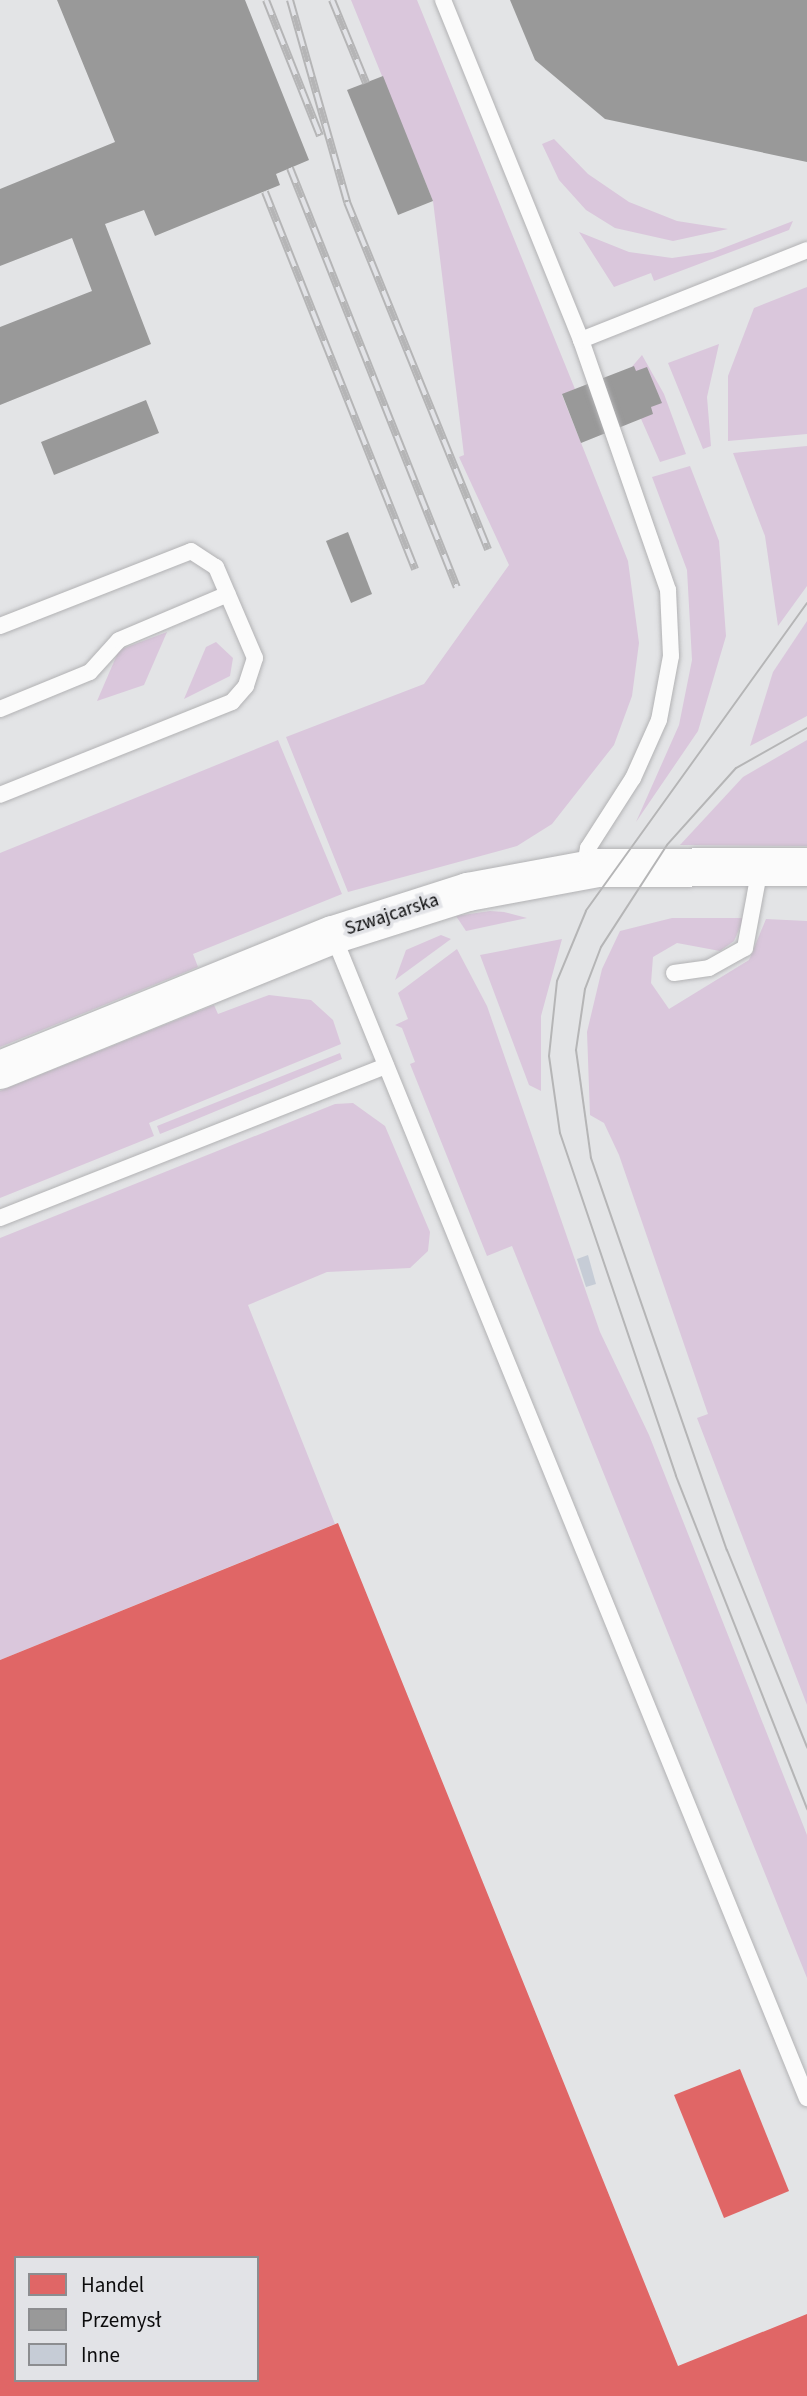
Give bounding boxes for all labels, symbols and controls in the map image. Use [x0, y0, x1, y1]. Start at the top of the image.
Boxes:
street label: Szwajcarska [342, 889, 442, 941]
legend [14, 2256, 259, 2382]
text: Handel [81, 2270, 144, 2300]
text: Przemysł [81, 2305, 162, 2335]
text: Inne [81, 2340, 120, 2370]

